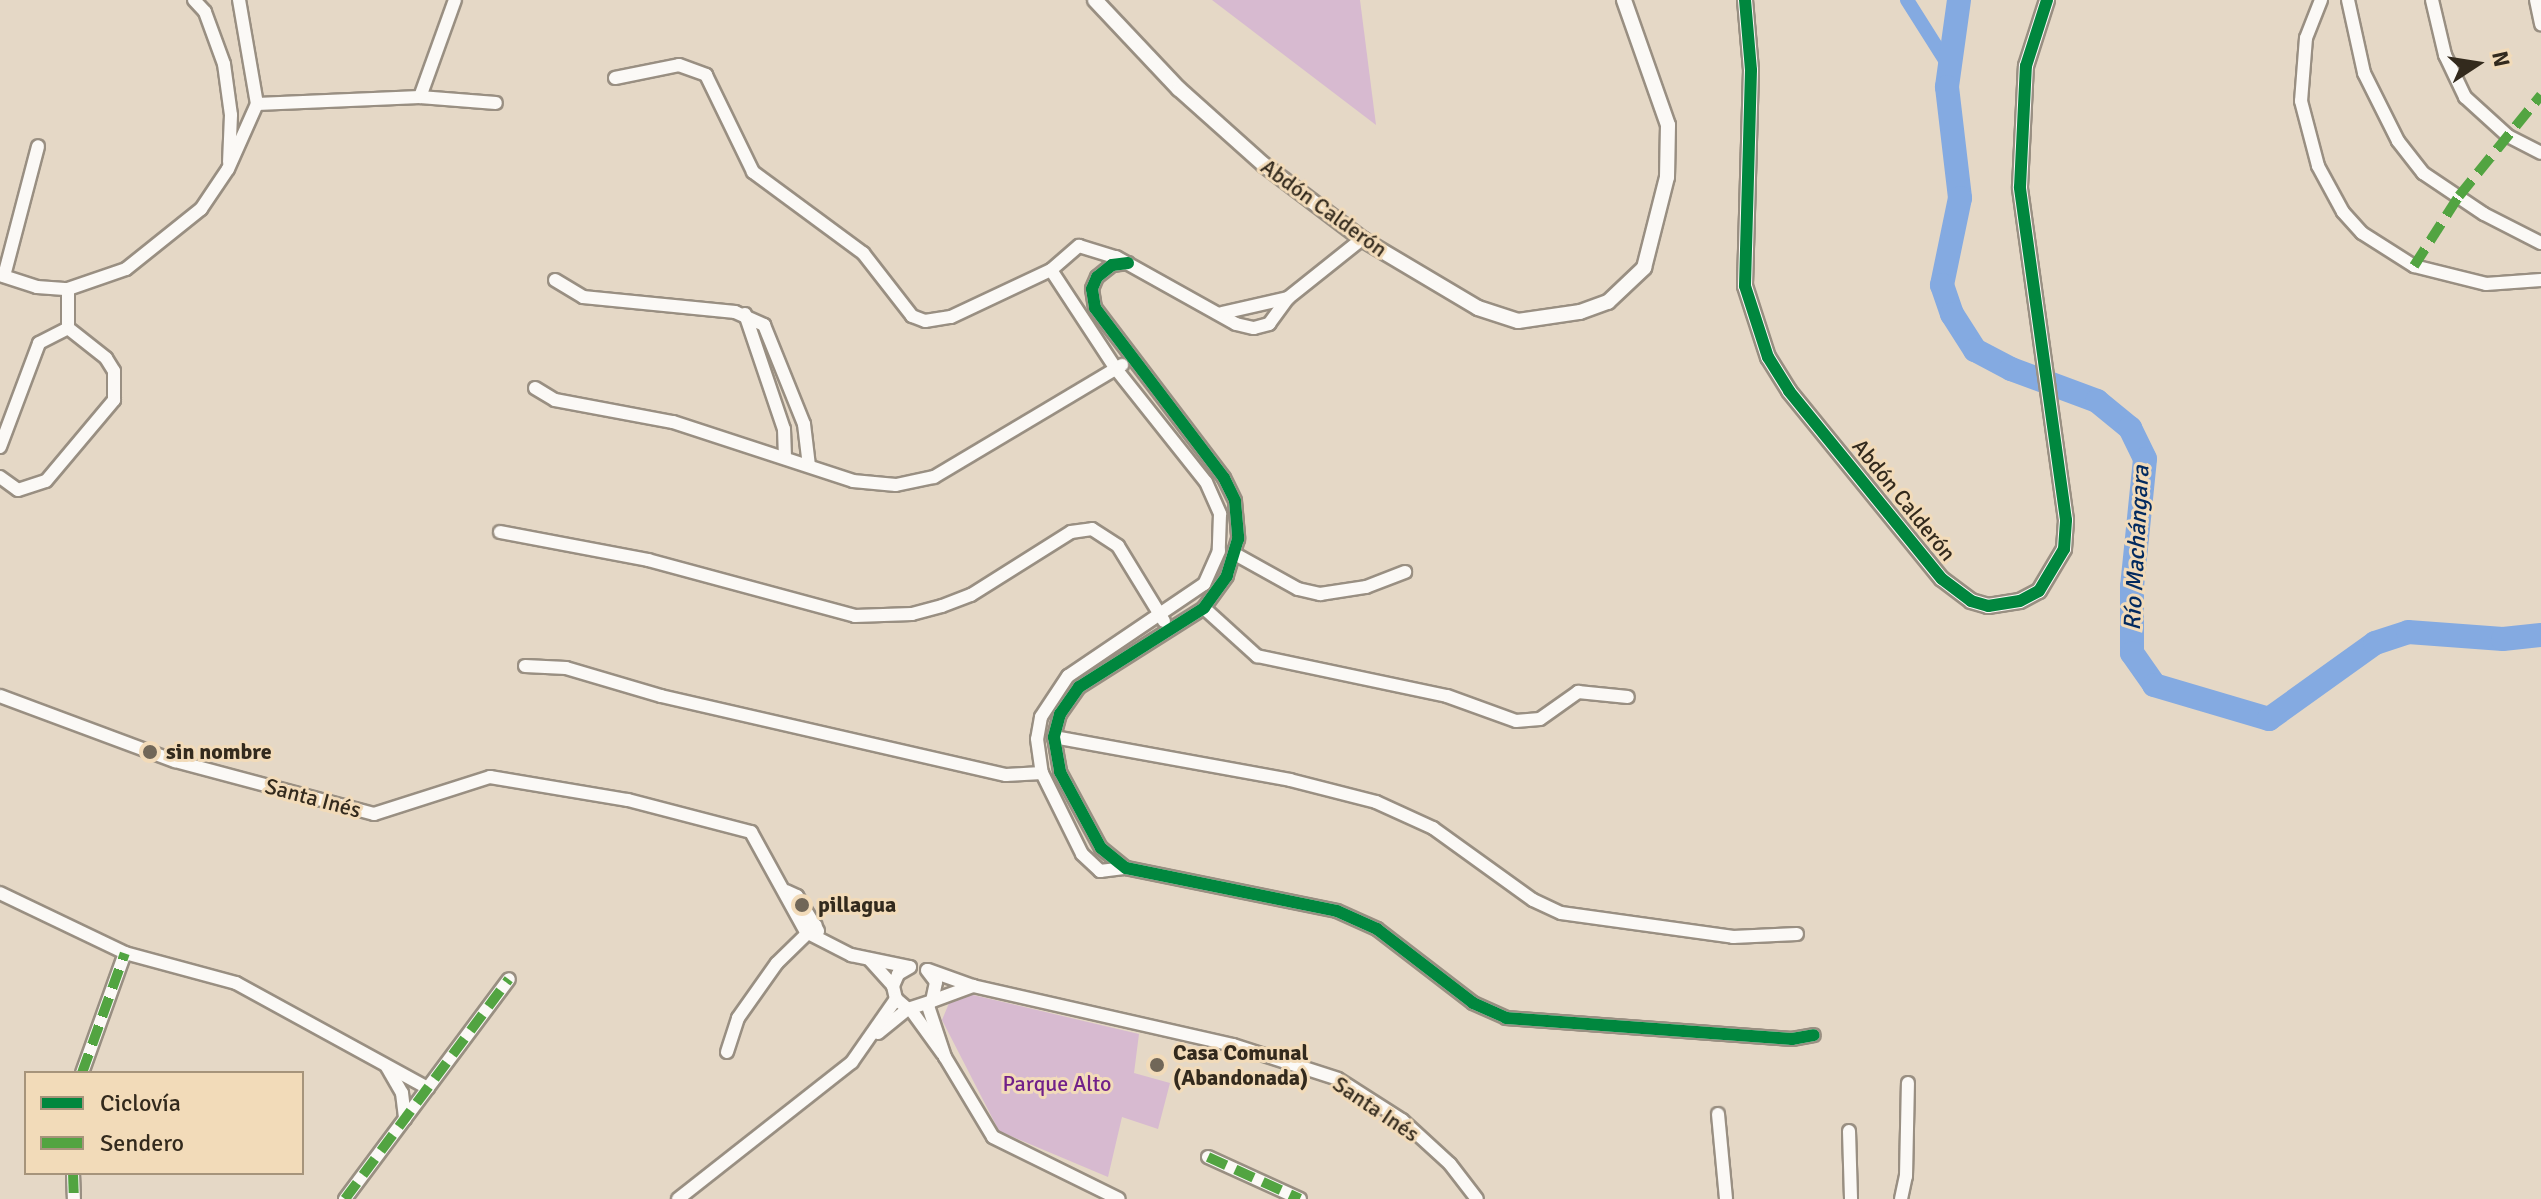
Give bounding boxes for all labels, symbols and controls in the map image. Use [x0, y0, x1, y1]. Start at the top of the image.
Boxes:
north arrow [2437, 24, 2517, 104]
text: N [2486, 49, 2516, 69]
street label: Abdón Calderón [1256, 153, 1392, 263]
street label: Abdón Calderón [1847, 434, 1961, 566]
water label: Río Machángara [2118, 465, 2156, 631]
place label: sin nombre [166, 739, 272, 765]
marker: sin nombre [141, 743, 159, 761]
street label: Santa Inés [262, 773, 364, 823]
place label: pillagua [818, 892, 896, 918]
marker: pillagua [793, 896, 811, 914]
place label: Casa Comunal (Abandonada) [1173, 1039, 1308, 1090]
marker: Casa Comunal (Abandonada) [1148, 1056, 1166, 1074]
legend [24, 1071, 304, 1175]
park label: Parque Alto [1003, 1071, 1111, 1097]
street label: Santa Inés [1328, 1071, 1424, 1147]
text: Ciclovía [100, 1088, 181, 1118]
text: Sendero [100, 1128, 184, 1158]

